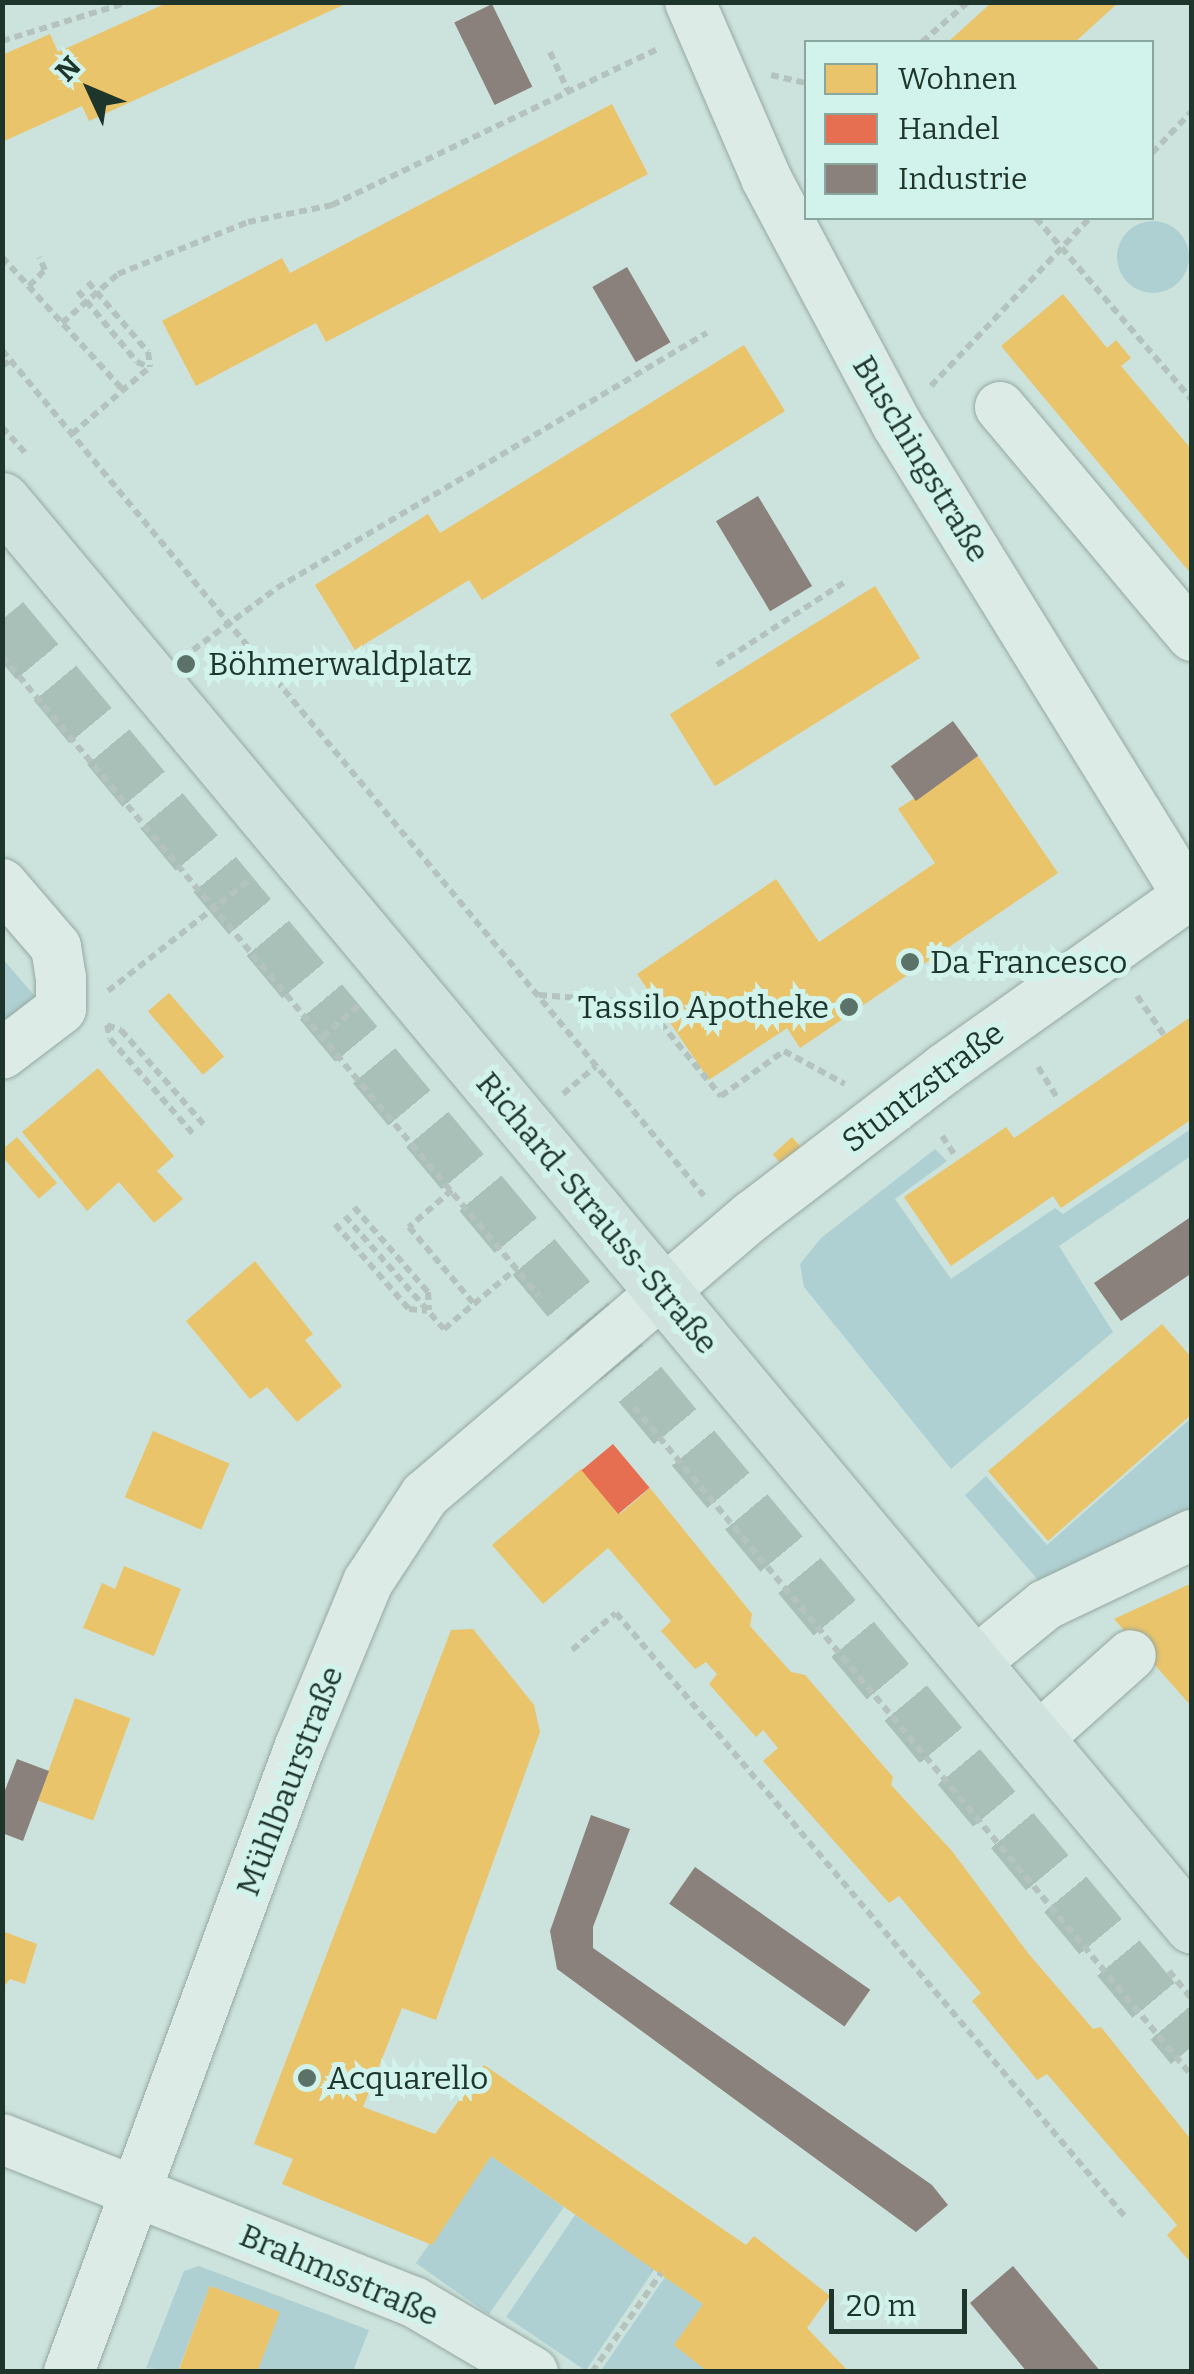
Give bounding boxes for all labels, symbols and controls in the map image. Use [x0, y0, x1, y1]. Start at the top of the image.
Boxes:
north arrow [40, 40, 140, 140]
legend [804, 40, 1154, 220]
text: N [49, 50, 87, 88]
text: Wohnen [898, 61, 1017, 97]
text: Handel [898, 111, 1000, 147]
text: Industrie [898, 161, 1027, 197]
street label: Buschingstraße [844, 349, 998, 569]
place label: Böhmerwaldplatz [208, 645, 472, 683]
marker: Böhmerwaldplatz [173, 651, 199, 677]
place label: Da Francesco [930, 943, 1127, 981]
marker: Da Francesco [899, 951, 921, 973]
place label: Tassilo Apotheke [578, 988, 829, 1026]
marker: Tassilo Apotheke [838, 996, 860, 1018]
street label: Stuntzstraße [835, 1014, 1011, 1160]
street label: Richard-Strauss-Straße [468, 1065, 726, 1361]
street label: Mühlbaurstraße [229, 1661, 351, 1901]
place label: Acquarello [327, 2059, 488, 2097]
marker: Acquarello [296, 2067, 318, 2089]
street label: Brahmsstraße [234, 2216, 444, 2334]
scale bar [834, 2269, 972, 2331]
text: 20 m [846, 2288, 916, 2324]

